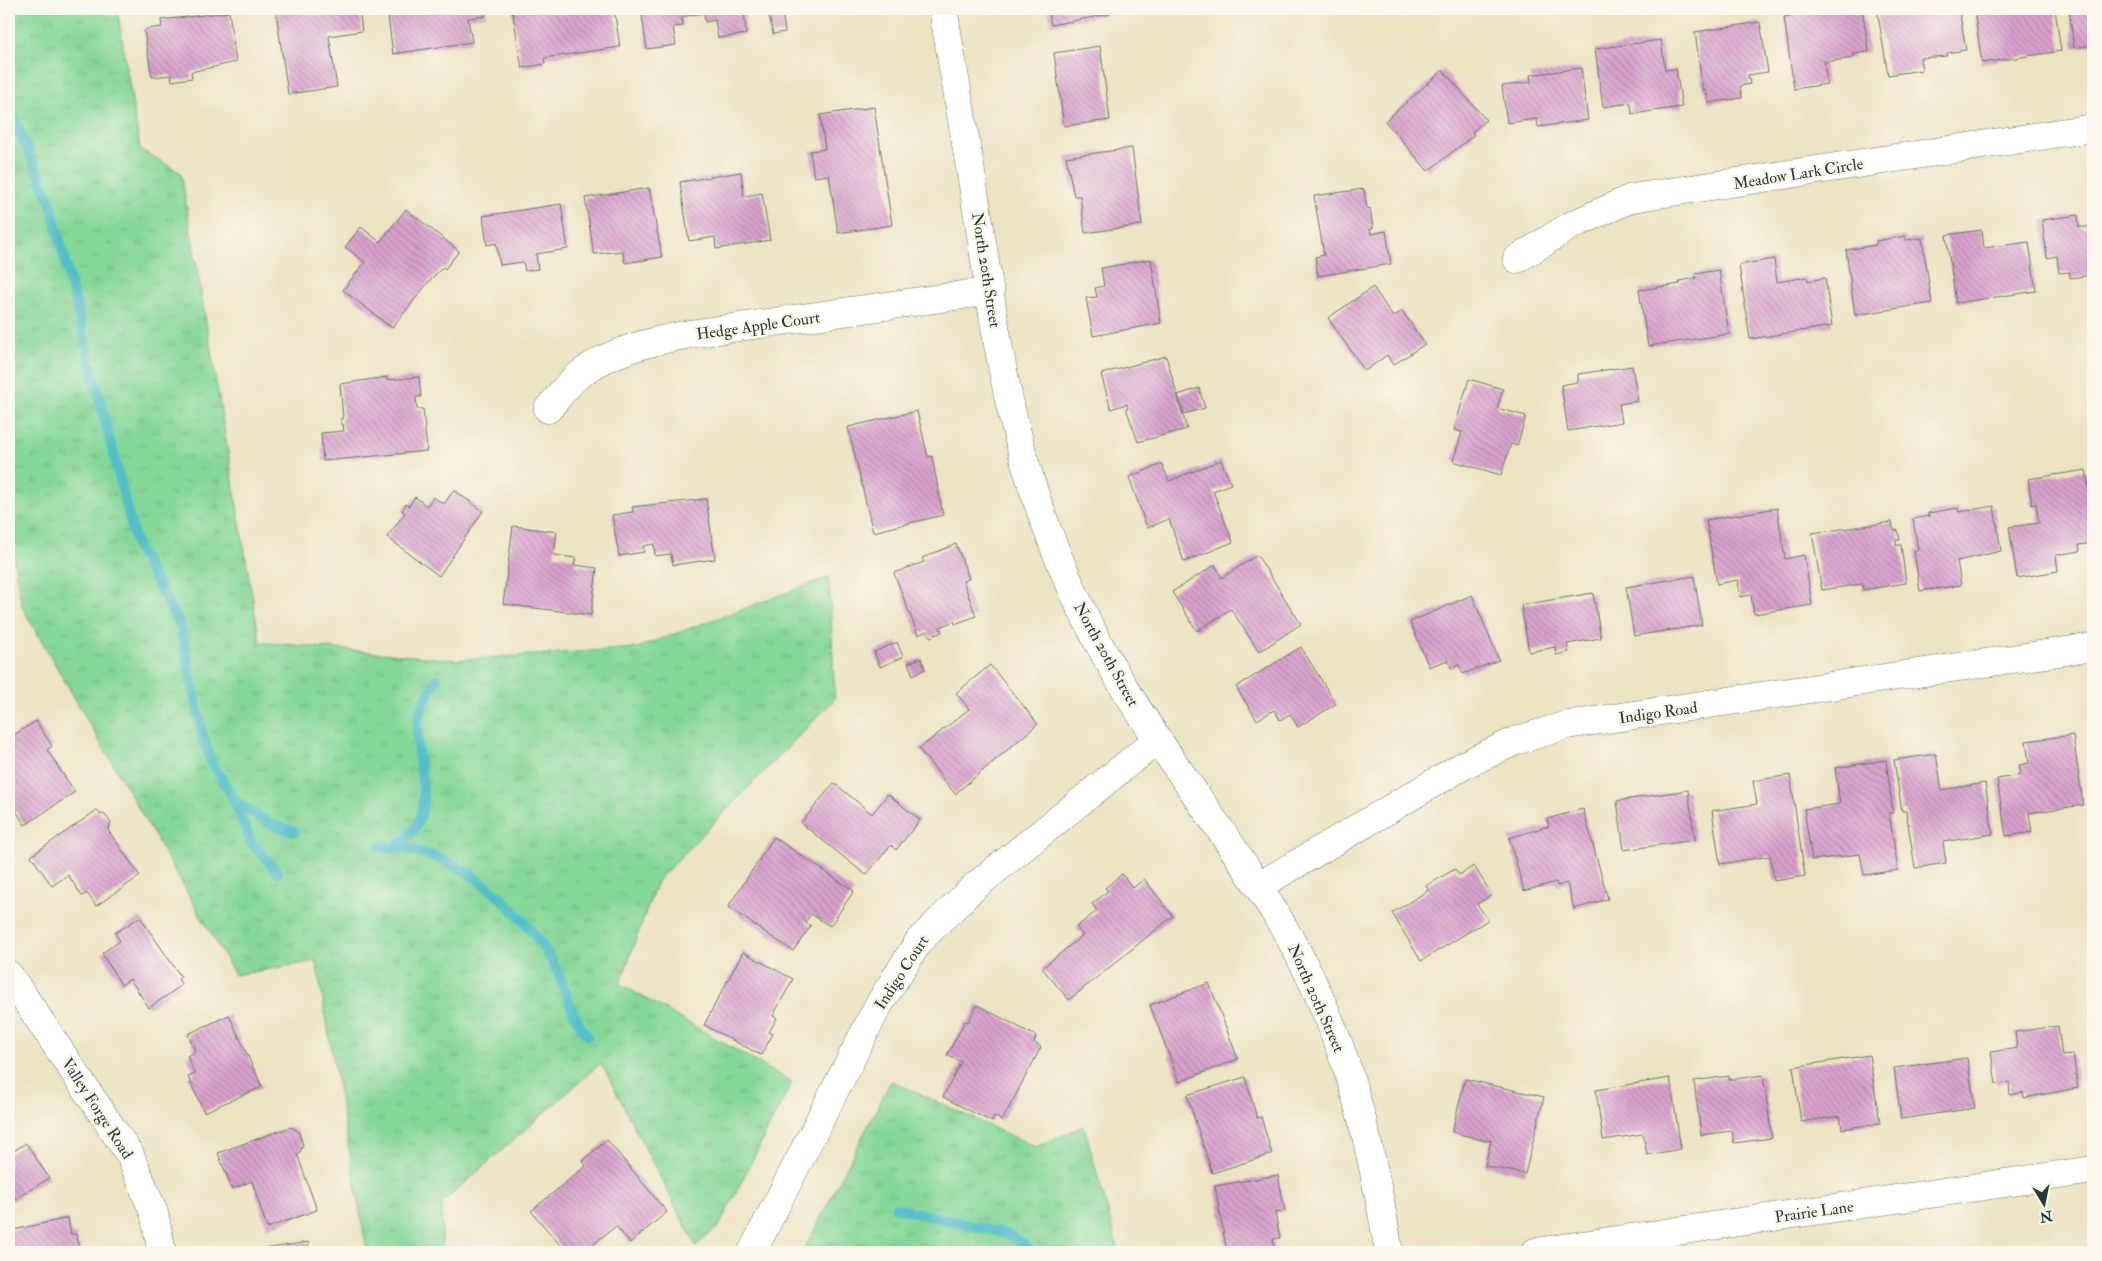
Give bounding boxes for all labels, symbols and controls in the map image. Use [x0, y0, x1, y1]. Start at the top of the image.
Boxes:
street label: Meadow Lark Circle [1732, 154, 1865, 194]
street label: North 20th Street [967, 211, 1005, 329]
street label: Hedge Apple Court [695, 307, 821, 346]
street label: North 20th Street [1069, 599, 1143, 710]
street label: Indigo Road [1618, 698, 1699, 728]
street label: Indigo Court [870, 932, 933, 1013]
street label: North 20th Street [1283, 941, 1349, 1056]
street label: Valley Forge Road [57, 1054, 137, 1163]
north arrow [2020, 1178, 2070, 1228]
street label: Prairie Lane [1773, 1197, 1855, 1227]
text: N [2038, 1207, 2055, 1226]

